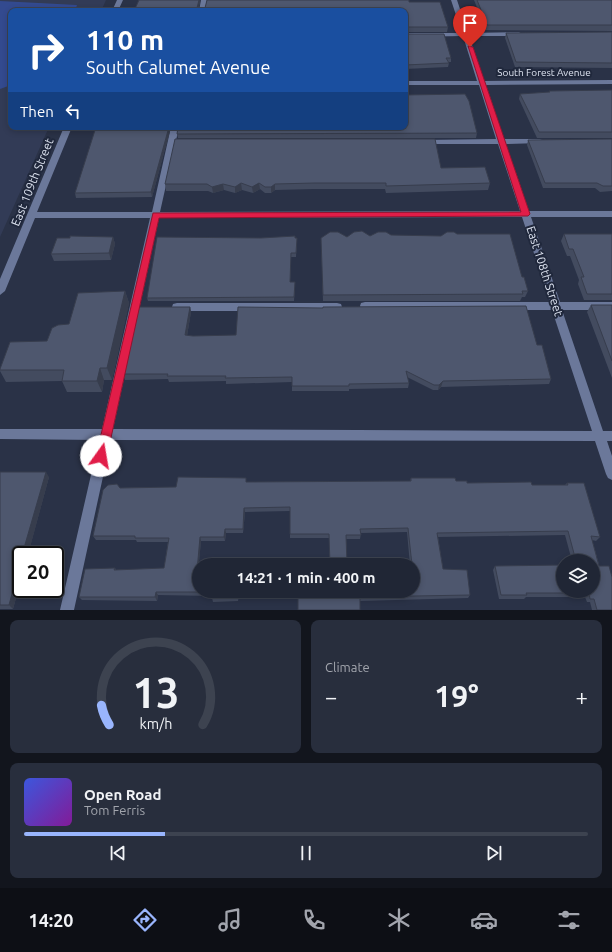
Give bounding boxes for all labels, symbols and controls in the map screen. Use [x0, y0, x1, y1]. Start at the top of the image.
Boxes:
pin [453, 6, 487, 47]
icon: arrive [459, 12, 481, 34]
icon: right [20, 24, 72, 76]
text: 110 m [86, 24, 164, 55]
text: South Calumet Avenue [86, 57, 270, 77]
street label: South Forest Avenue [497, 67, 591, 78]
icon: left [62, 100, 84, 122]
text: Then [20, 103, 54, 120]
street label: East 109th Street [8, 136, 56, 228]
street label: East 108th Street [524, 224, 566, 318]
position arrow [80, 435, 122, 477]
speed limit sign: 20 [12, 546, 64, 598]
map controls [556, 554, 600, 598]
button: layers [556, 554, 600, 598]
text: 14:21 · 1 min · 400 m [237, 569, 375, 586]
text: Climate [325, 660, 370, 674]
text: 13 [132, 668, 179, 715]
text: 19° [434, 679, 479, 713]
text: − [325, 684, 337, 709]
text: + [576, 684, 588, 709]
text: km/h [139, 715, 172, 731]
text: Open Road [84, 786, 161, 803]
text: Tom Ferris [84, 803, 145, 817]
icon: previous [107, 842, 129, 864]
icon: pause [295, 842, 317, 864]
icon: next [483, 842, 505, 864]
icon: directions [131, 906, 159, 934]
icon: music [216, 906, 244, 934]
icon: phone [300, 906, 328, 934]
icon: climate [385, 906, 413, 934]
icon: car [470, 906, 498, 934]
icon: filters [555, 906, 583, 934]
text: 14:20 [28, 910, 74, 930]

